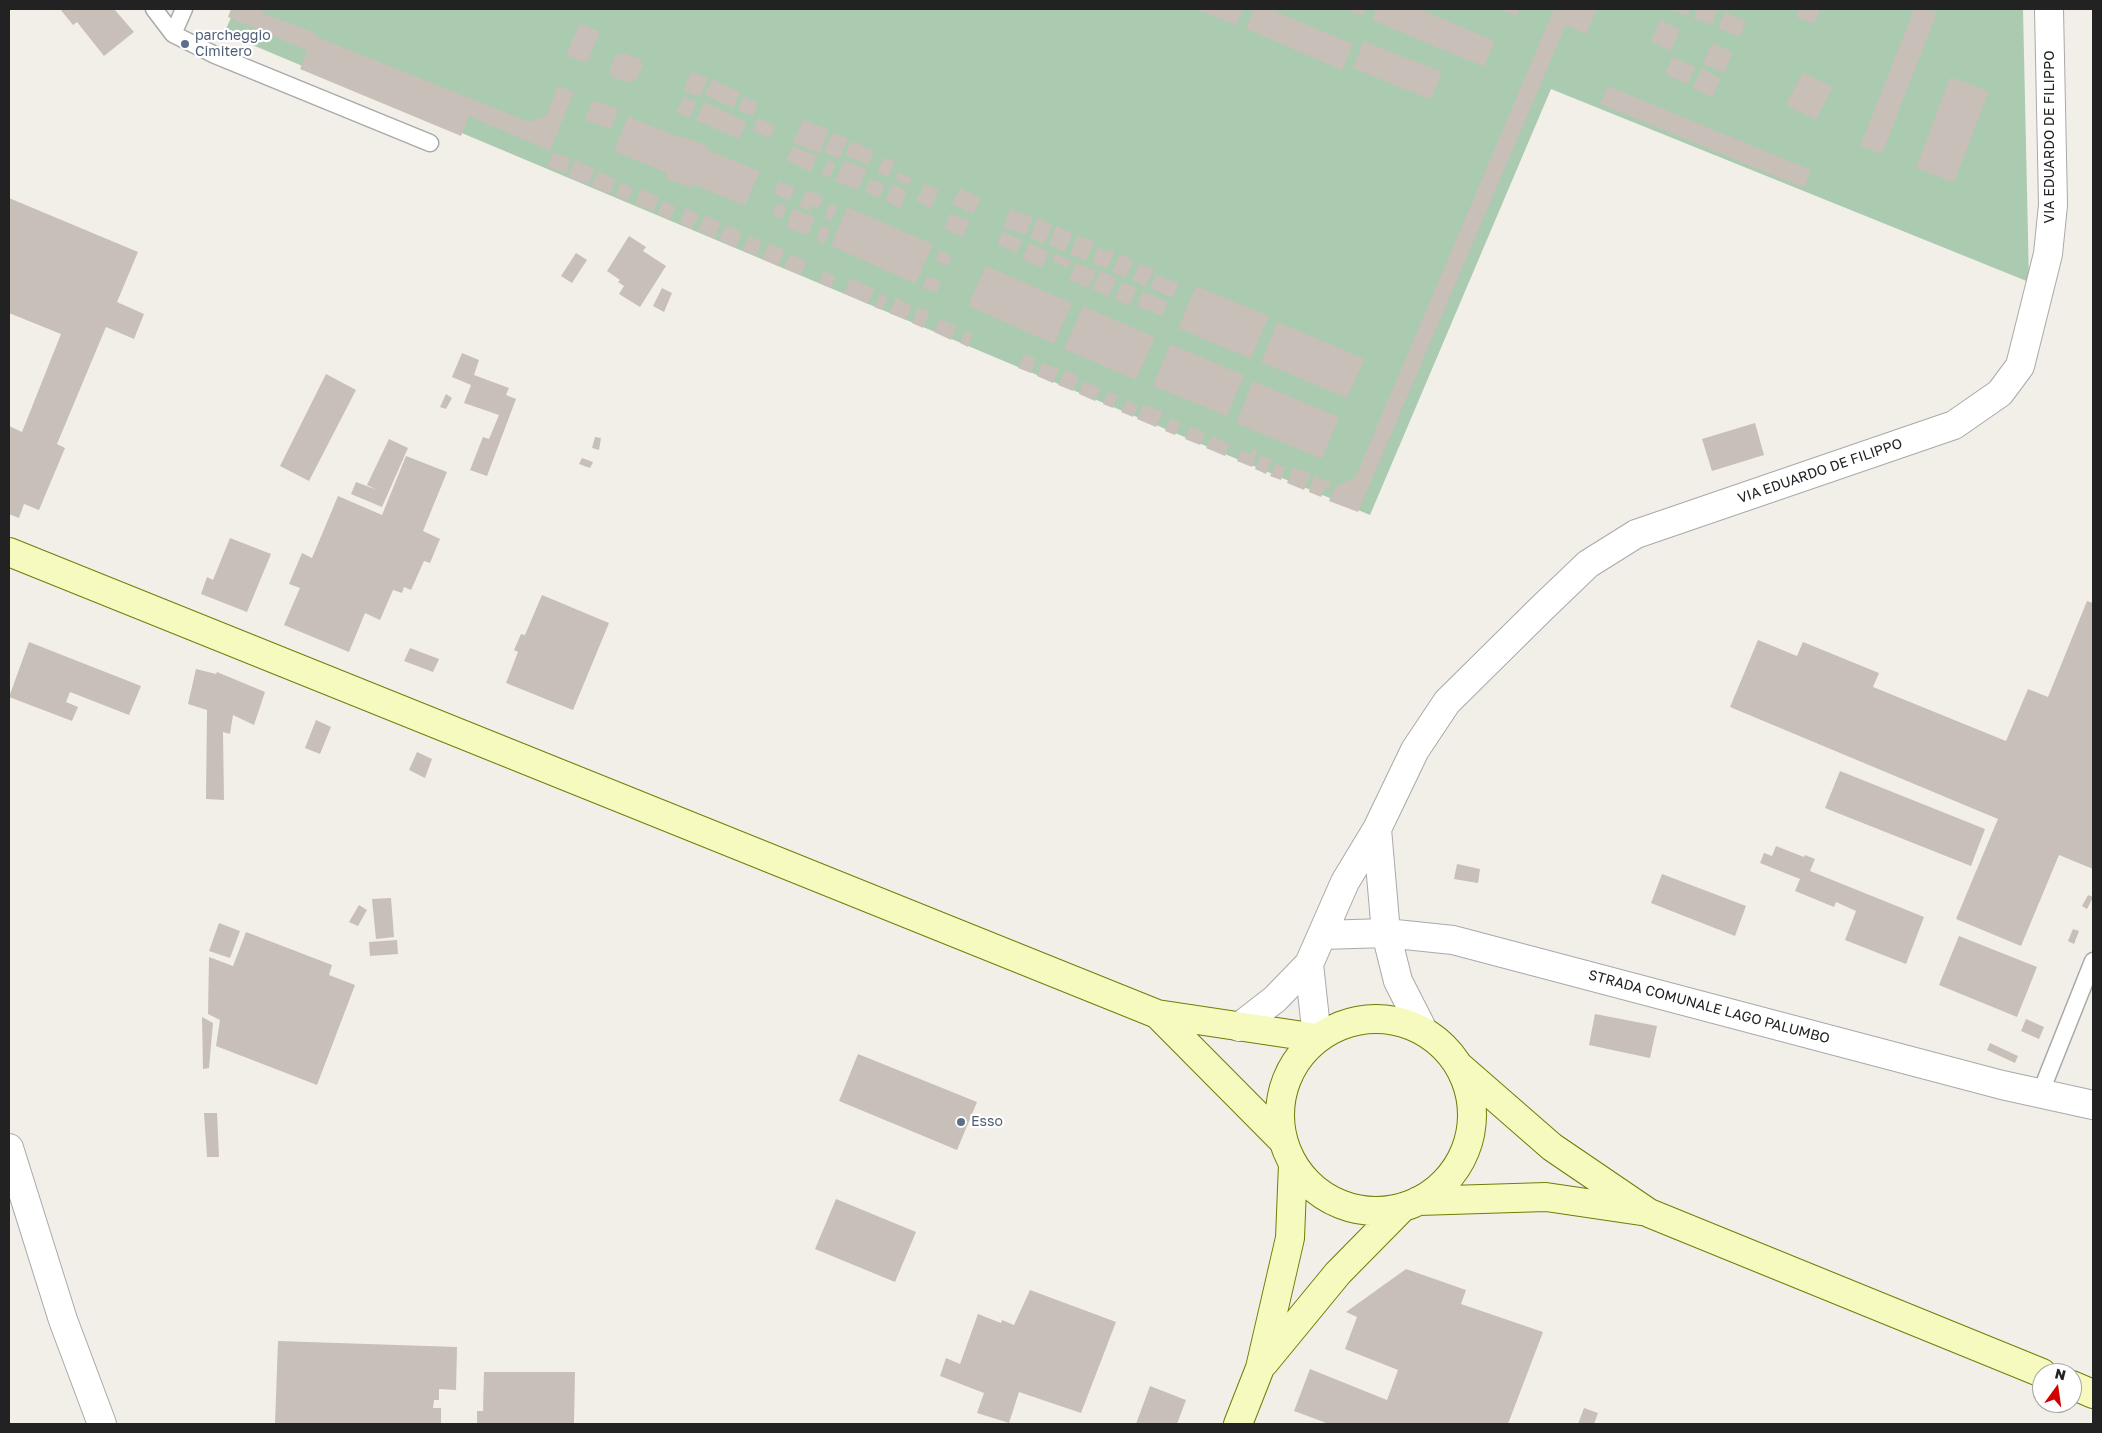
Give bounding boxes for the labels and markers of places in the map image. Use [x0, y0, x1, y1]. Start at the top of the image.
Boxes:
place label: parcheggio Cimitero [195, 28, 271, 60]
marker: parcheggio Cimitero [179, 38, 191, 50]
place label: Esso [971, 1114, 1003, 1130]
marker: Esso [955, 1116, 967, 1128]

